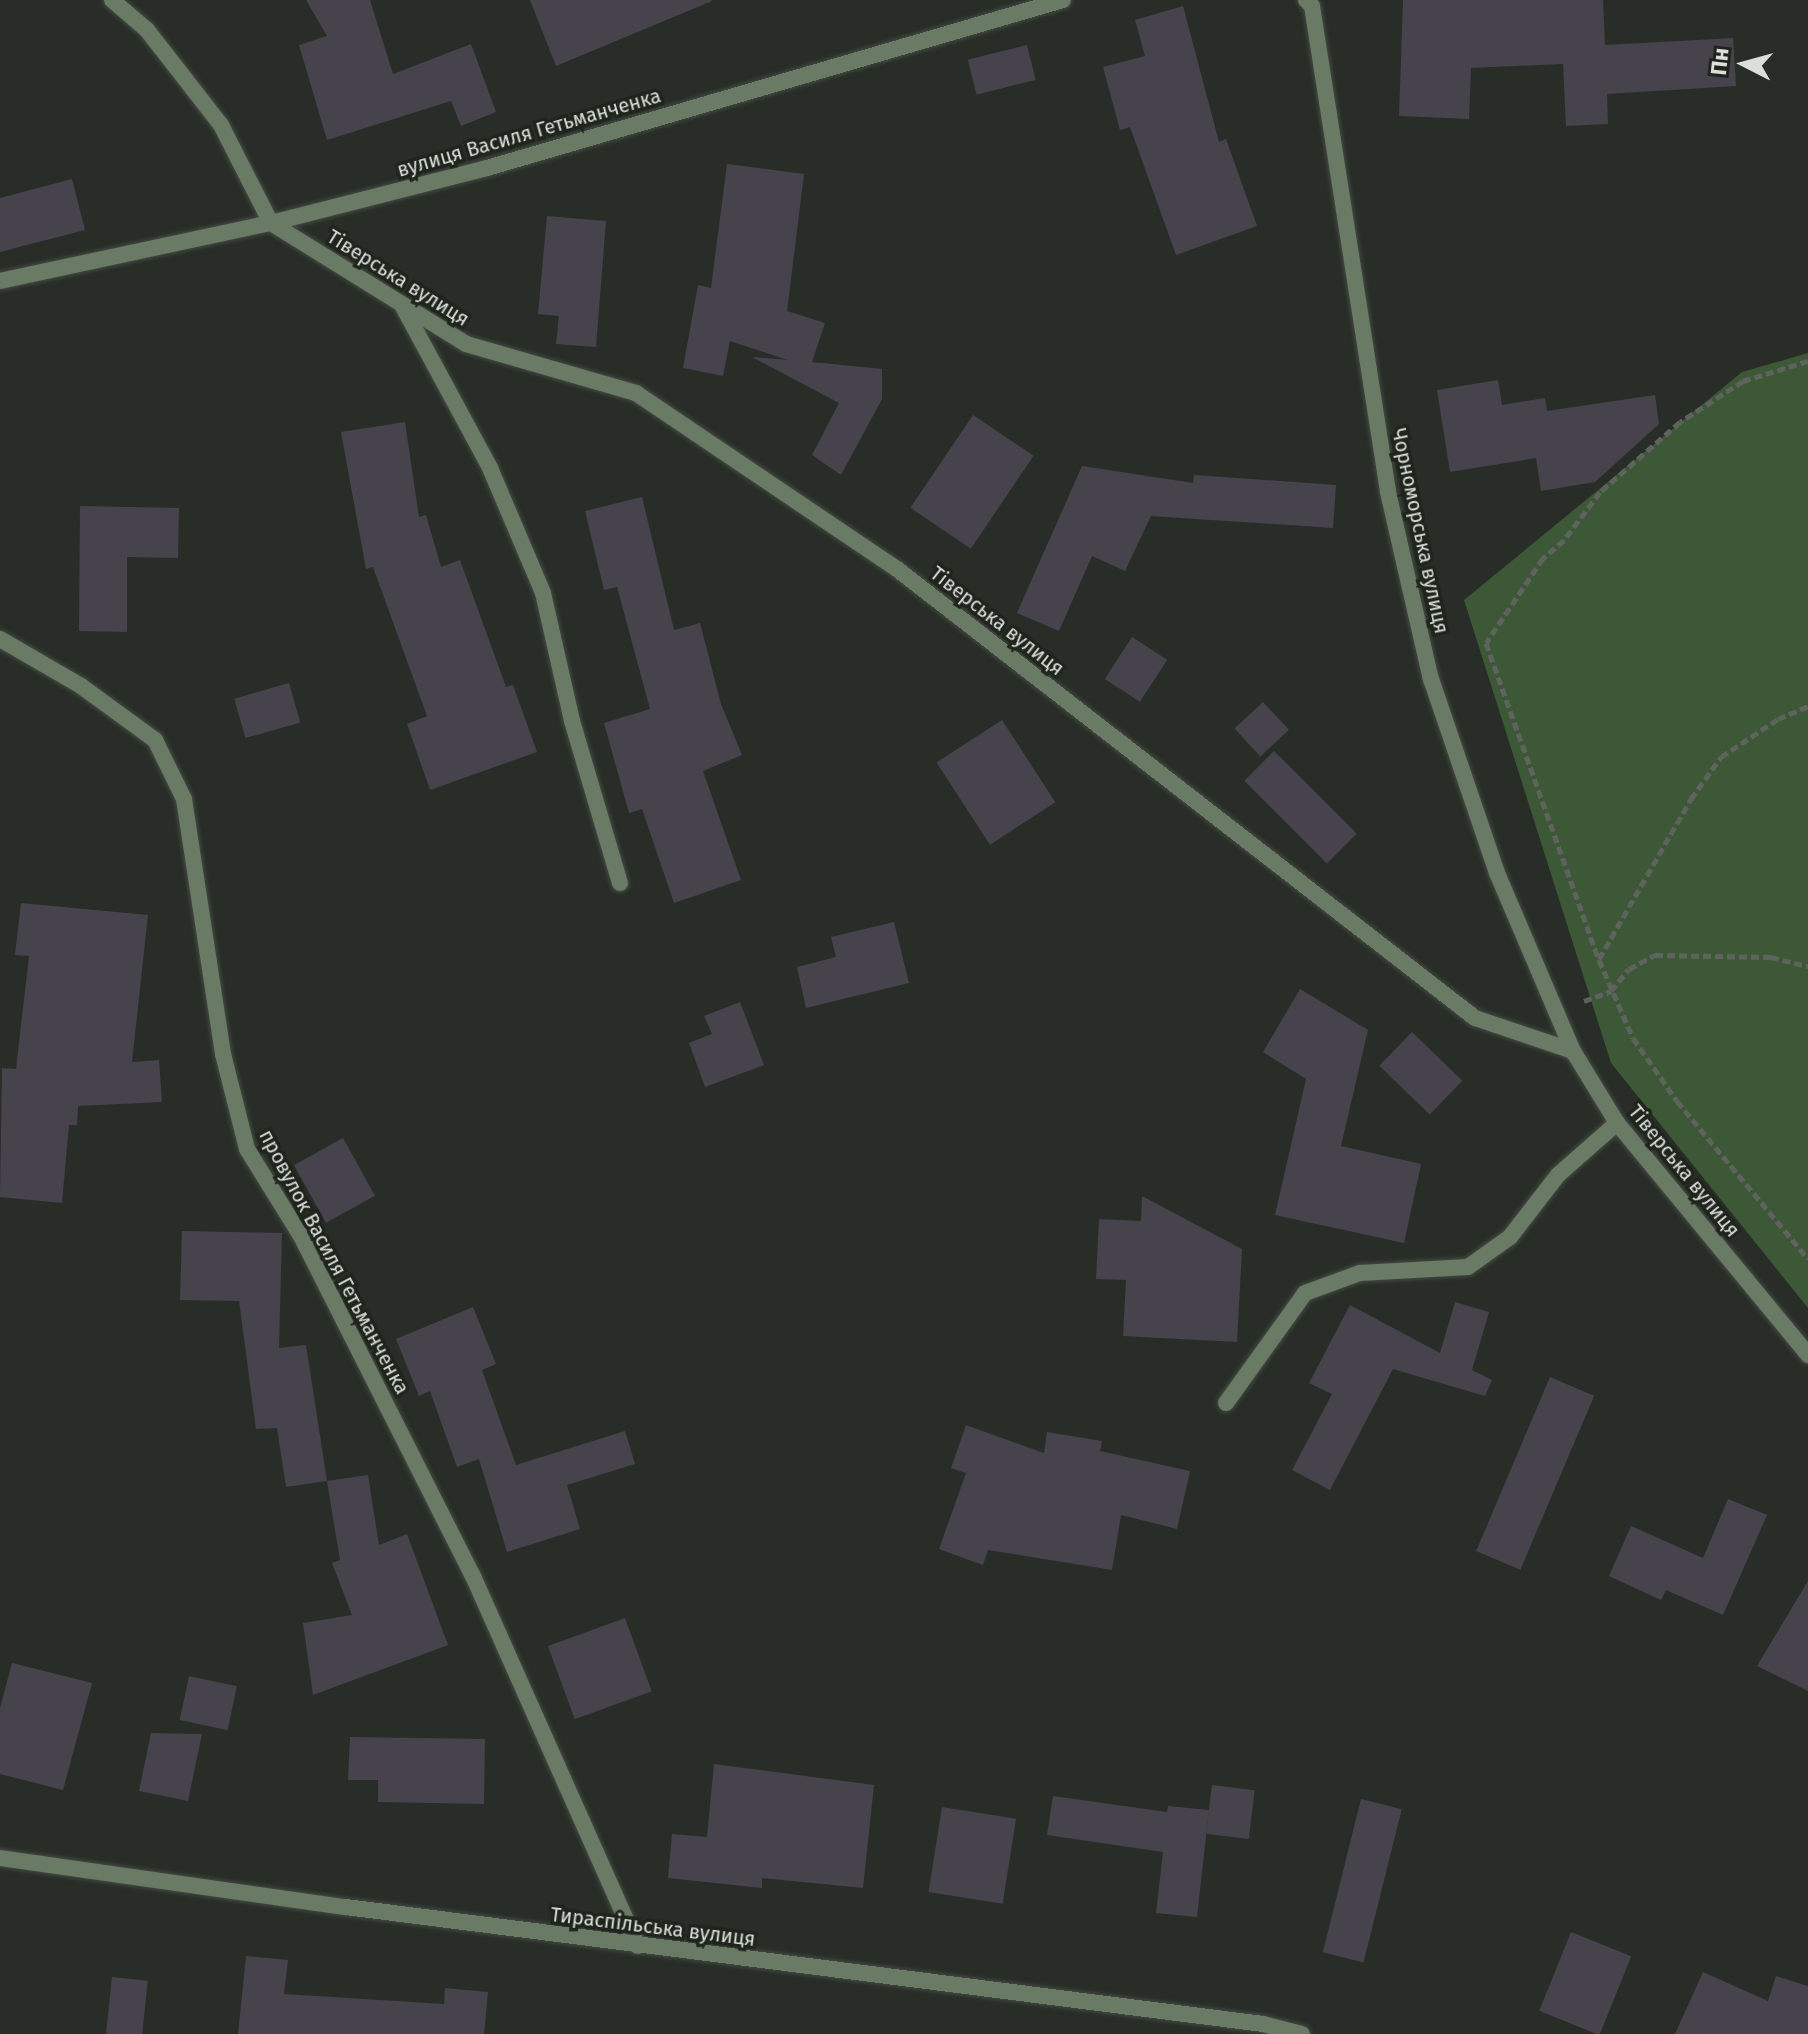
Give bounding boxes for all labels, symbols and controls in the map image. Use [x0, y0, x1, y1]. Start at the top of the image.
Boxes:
north arrow [1704, 24, 1784, 104]
text: Пн [1705, 46, 1734, 77]
street label: вулиця Василя Гетьманченка [394, 84, 664, 182]
street label: Тіверська вулиця [323, 225, 473, 331]
street label: Чорноморська вулиця [1387, 426, 1453, 636]
street label: Тіверська вулиця [925, 561, 1069, 681]
street label: Тіверська вулиця [1623, 1100, 1745, 1242]
street label: провулок Василя Гетьманченка [254, 1126, 414, 1398]
street label: Тираспільська вулиця [549, 1903, 757, 1951]

